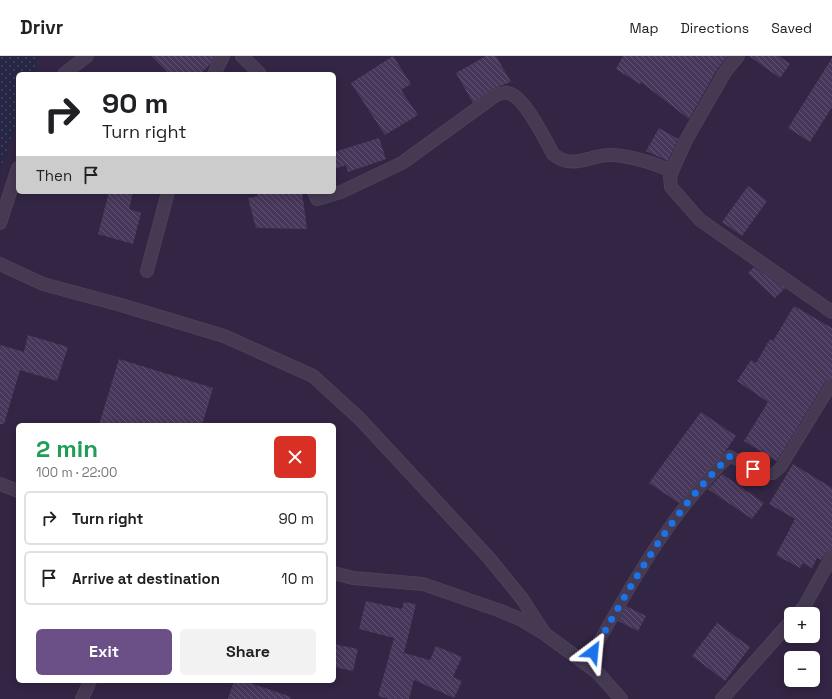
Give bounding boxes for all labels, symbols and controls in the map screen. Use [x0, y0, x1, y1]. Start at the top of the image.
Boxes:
text: Drivr [20, 15, 63, 40]
text: Map [629, 19, 659, 37]
text: Directions [681, 19, 749, 37]
text: Saved [771, 19, 812, 37]
text: 90 m [102, 85, 168, 121]
icon: right [36, 88, 88, 140]
text: Turn right [102, 120, 186, 143]
icon: arrive [80, 164, 102, 186]
text: Then [36, 166, 72, 185]
text: 2 min [36, 433, 98, 464]
button: close [274, 436, 316, 478]
pin [736, 452, 770, 486]
icon: arrive [742, 458, 764, 480]
text: 100 m · 22:00 [36, 464, 117, 481]
icon: right [38, 507, 60, 529]
text: Turn right [72, 509, 143, 528]
text: 90 m [278, 509, 314, 528]
icon: arrive [38, 567, 60, 589]
text: Arrive at destination [72, 569, 220, 588]
text: 10 m [281, 569, 314, 588]
map controls [784, 607, 820, 687]
button: + [784, 607, 820, 643]
button: Exit [36, 629, 172, 675]
button: Share [180, 629, 316, 675]
position arrow [572, 631, 614, 673]
button: − [784, 651, 820, 687]

